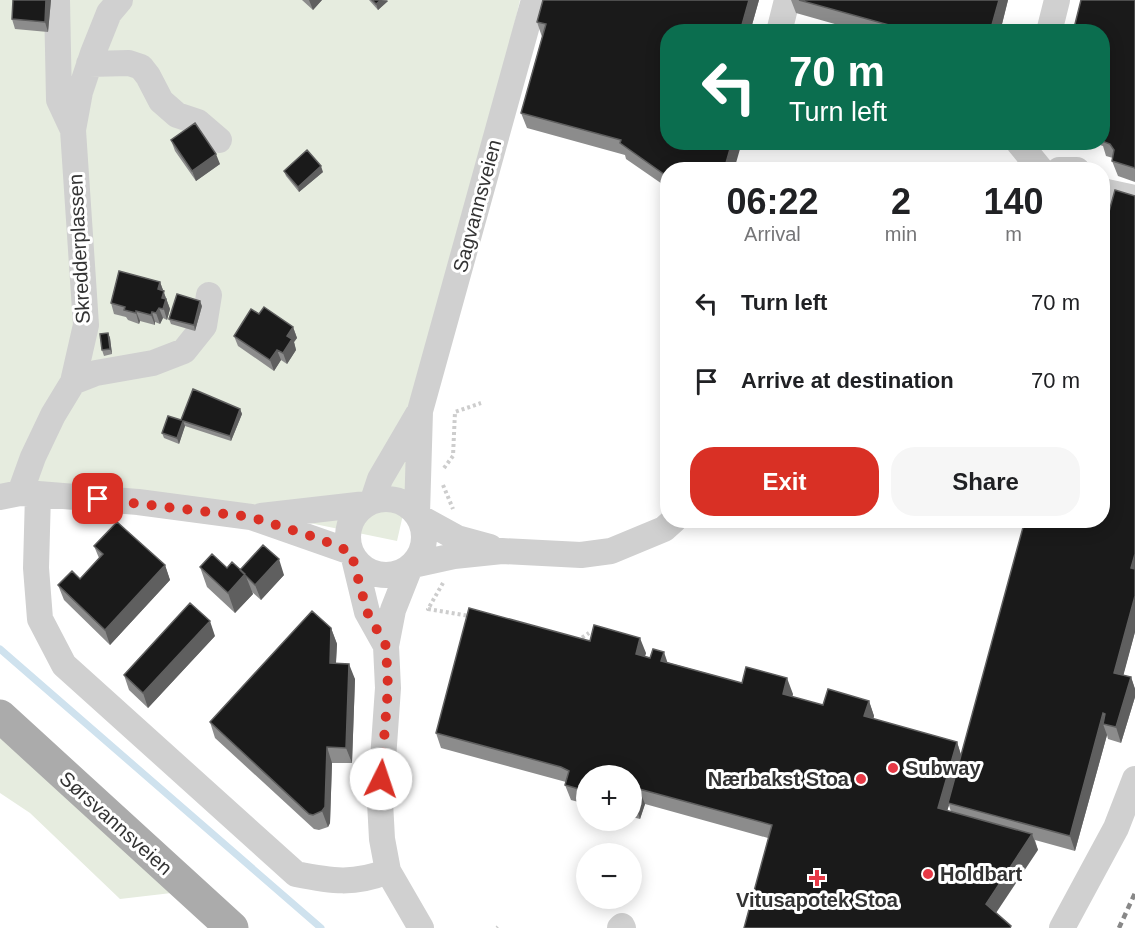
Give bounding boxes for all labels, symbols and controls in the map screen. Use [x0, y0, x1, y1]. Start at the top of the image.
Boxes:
icon: left [690, 48, 768, 126]
text: 70 m [789, 48, 885, 95]
text: Turn left [789, 97, 887, 127]
street label: Sagvannsveien [449, 137, 505, 275]
street label: Skredderplassen [64, 173, 94, 325]
text: 06:22 [726, 181, 818, 222]
text: 2 [891, 181, 911, 222]
text: 140 [983, 181, 1044, 222]
text: Arrival [744, 223, 801, 245]
text: min [885, 223, 917, 245]
text: m [1005, 223, 1022, 245]
icon: left [690, 287, 723, 320]
text: Turn left [741, 290, 827, 315]
text: 70 m [1031, 290, 1080, 315]
icon: arrive [690, 365, 723, 398]
text: Arrive at destination [741, 368, 954, 393]
text: 70 m [1031, 368, 1080, 393]
button: Exit [690, 447, 879, 516]
button: Share [891, 447, 1080, 516]
pin [72, 473, 123, 524]
icon: arrive [81, 482, 114, 515]
position arrow [349, 747, 413, 811]
place label: Subway [905, 757, 981, 779]
marker: Subway [886, 761, 900, 775]
map controls [576, 765, 642, 909]
button: + [576, 765, 642, 831]
street label: Sørsvannsveien [55, 767, 177, 879]
place label: Nærbakst Stoa [708, 768, 850, 790]
marker: Nærbakst Stoa [854, 772, 868, 786]
button: − [576, 843, 642, 909]
place label: Holdbart [940, 863, 1023, 885]
marker: Holdbart [921, 867, 935, 881]
marker: Vitusapotek Stoa [810, 871, 824, 885]
place label: Vitusapotek Stoa [736, 889, 899, 911]

